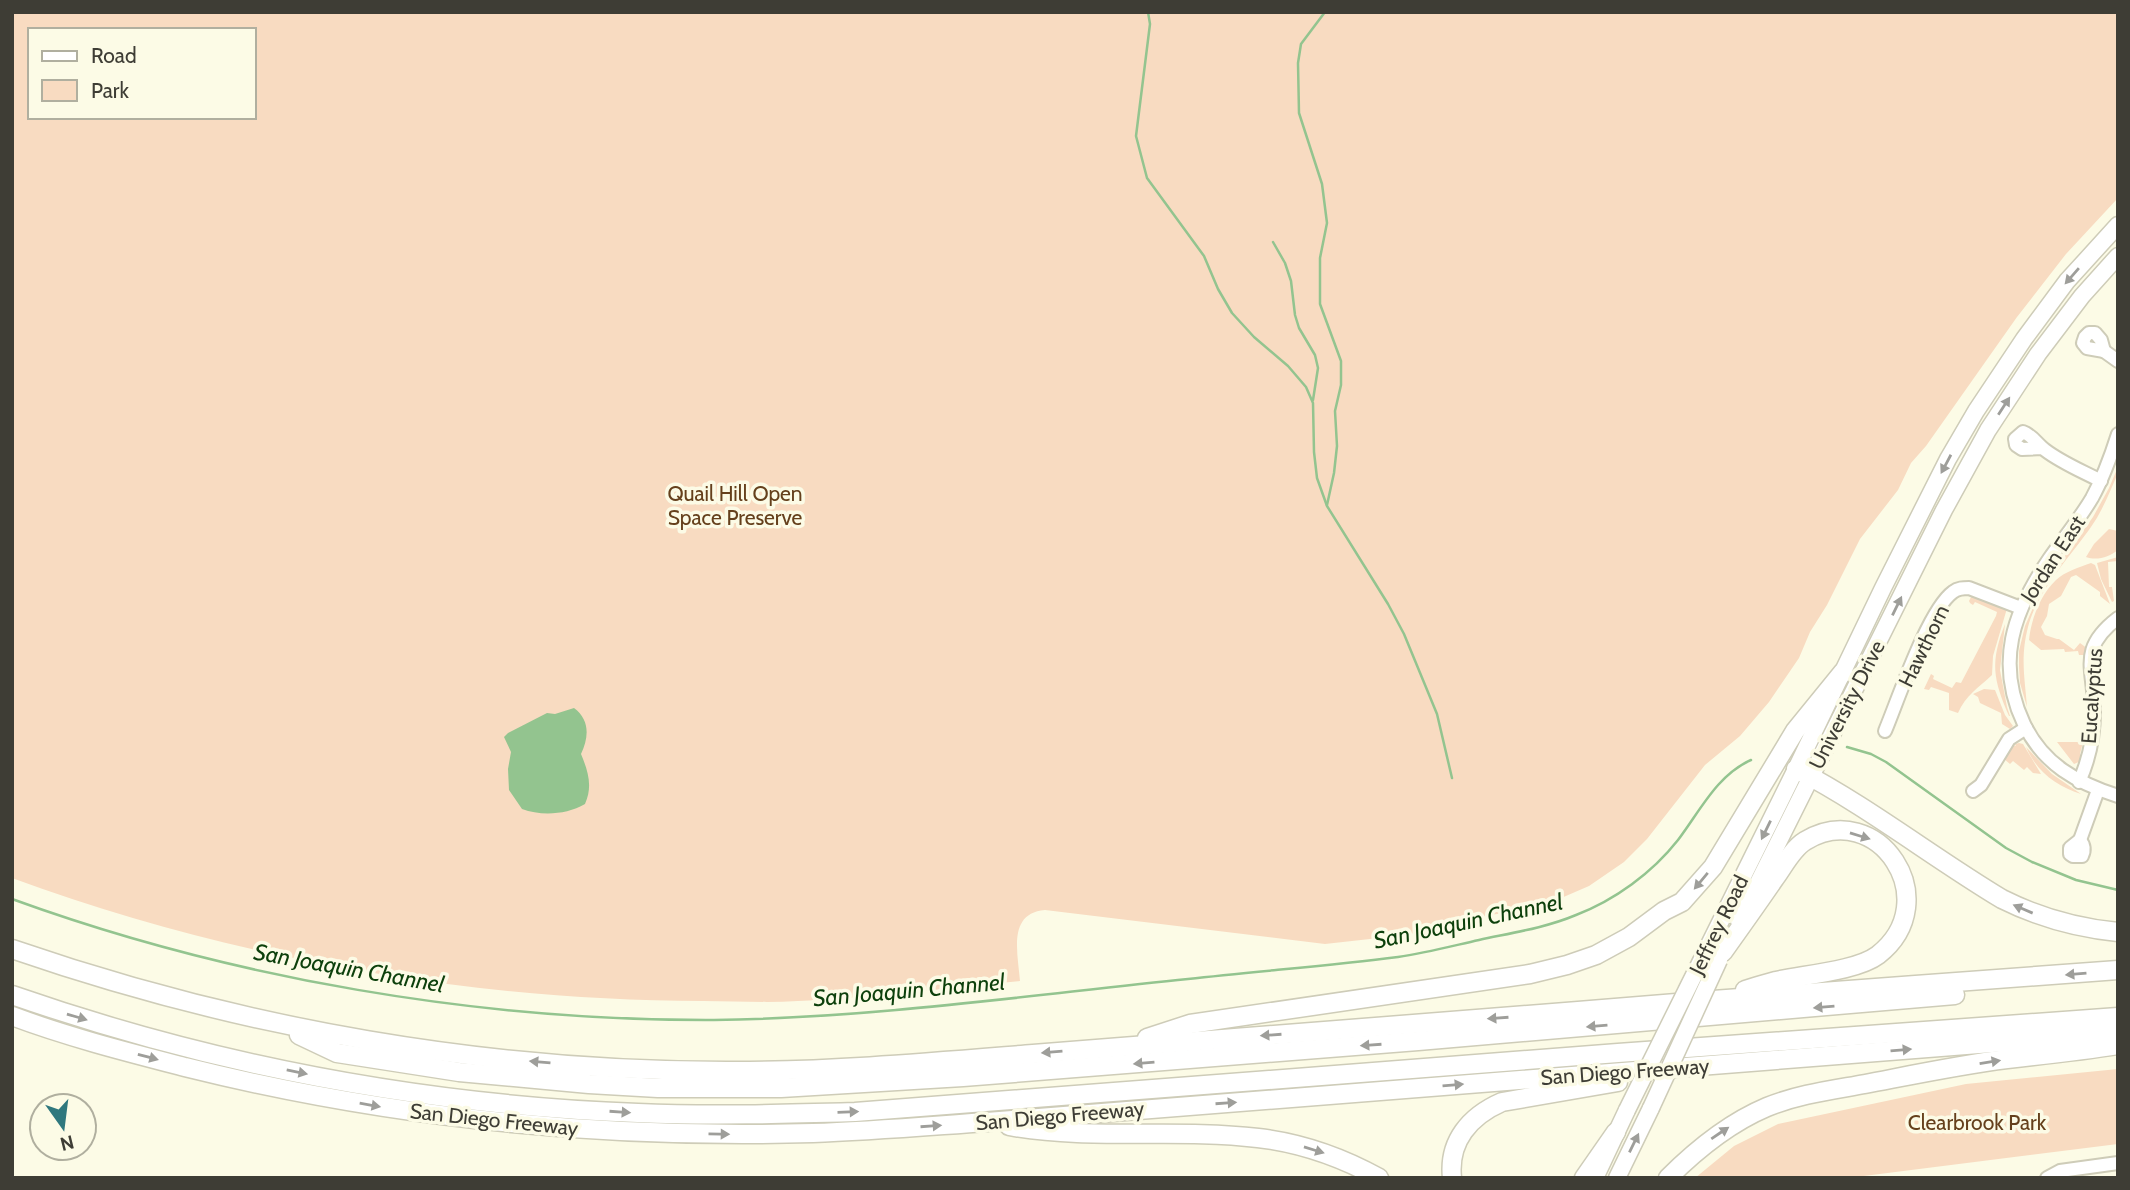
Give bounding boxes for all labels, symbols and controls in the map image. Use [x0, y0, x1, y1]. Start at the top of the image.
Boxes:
legend [28, 28, 256, 119]
text: Road [91, 43, 137, 68]
text: Park [91, 78, 129, 103]
one-way arrow [2065, 267, 2080, 284]
one-way arrow [1997, 396, 2010, 415]
one-way arrow [1940, 455, 1952, 474]
park label: Quail Hill Open Space Preserve [667, 481, 803, 530]
street label: Jordan East [2015, 511, 2090, 608]
one-way arrow [1891, 596, 1902, 616]
street label: Hawthorn [1893, 601, 1954, 691]
street label: University Drive [1803, 636, 1890, 773]
street label: Eucalyptus [2076, 647, 2107, 745]
one-way arrow [1760, 820, 1771, 840]
one-way arrow [1850, 831, 1871, 841]
street label: Jeffrey Road [1683, 871, 1753, 980]
one-way arrow [1694, 872, 1709, 889]
water label: San Joaquin Channel [1371, 887, 1566, 955]
one-way arrow [2012, 903, 2033, 914]
water label: San Joaquin Channel [252, 937, 447, 999]
water label: San Joaquin Channel [812, 968, 1007, 1012]
one-way arrow [2064, 969, 2086, 980]
one-way arrow [1813, 1002, 1835, 1013]
one-way arrow [67, 1012, 88, 1022]
one-way arrow [1487, 1013, 1509, 1024]
one-way arrow [1586, 1021, 1608, 1032]
one-way arrow [1260, 1030, 1282, 1041]
one-way arrow [1359, 1040, 1381, 1051]
one-way arrow [1890, 1044, 1912, 1055]
one-way arrow [1041, 1047, 1063, 1058]
one-way arrow [137, 1052, 159, 1063]
street label: San Diego Freeway [1540, 1053, 1711, 1090]
one-way arrow [529, 1056, 551, 1067]
one-way arrow [1979, 1056, 2001, 1067]
one-way arrow [1133, 1058, 1155, 1069]
one-way arrow [287, 1067, 309, 1078]
one-way arrow [1442, 1079, 1464, 1090]
north arrow [28, 1092, 98, 1162]
street label: San Diego Freeway [975, 1096, 1146, 1135]
one-way arrow [1215, 1097, 1237, 1108]
street label: San Diego Freeway [409, 1098, 580, 1141]
one-way arrow [359, 1100, 381, 1111]
one-way arrow [837, 1106, 859, 1117]
one-way arrow [609, 1107, 631, 1118]
park label: Clearbrook Park [1908, 1110, 2047, 1135]
one-way arrow [920, 1120, 942, 1131]
one-way arrow [1711, 1126, 1729, 1140]
one-way arrow [708, 1128, 730, 1139]
text: N [58, 1130, 76, 1156]
one-way arrow [1628, 1133, 1640, 1153]
one-way arrow [1304, 1145, 1325, 1155]

